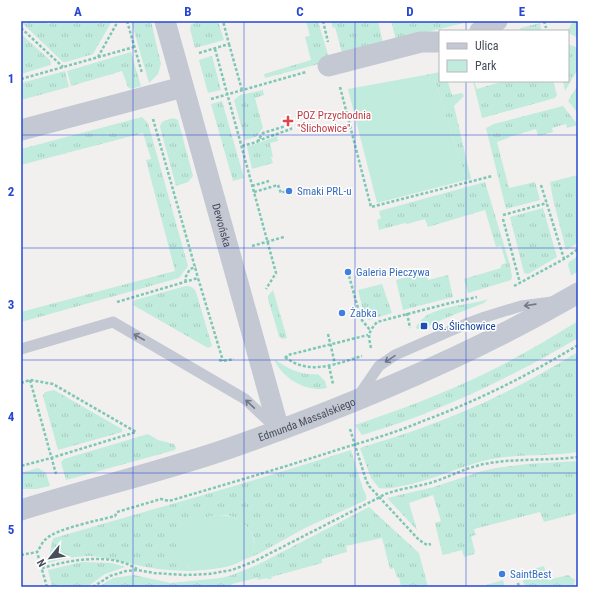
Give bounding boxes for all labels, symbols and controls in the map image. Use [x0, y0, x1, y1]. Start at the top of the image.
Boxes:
text: A [74, 4, 82, 19]
text: B [184, 4, 192, 19]
text: C [296, 4, 304, 19]
text: D [406, 4, 414, 19]
text: E [519, 4, 526, 19]
legend [439, 30, 569, 82]
text: Ulica [475, 39, 499, 53]
text: Park [475, 59, 497, 73]
text: 1 [8, 71, 14, 86]
place label: POZ Przychodnia "Ślichowice" [297, 109, 371, 135]
marker: POZ Przychodnia "Ślichowice" [282, 115, 294, 127]
text: 2 [8, 184, 15, 199]
place label: Smaki PRL-u [297, 185, 351, 198]
marker: Smaki PRL-u [284, 186, 294, 196]
street label: Dewońska [210, 202, 234, 249]
place label: Galeria Pieczywa [356, 266, 430, 279]
marker: Galeria Pieczywa [343, 267, 353, 277]
text: 3 [8, 297, 14, 312]
one-way arrow [524, 301, 537, 309]
place label: Żabka [350, 307, 377, 320]
marker: Żabka [337, 308, 347, 318]
place label: Os. Ślichowice [432, 320, 496, 333]
marker: Os. Ślichowice [419, 321, 429, 331]
one-way arrow [133, 333, 145, 341]
one-way arrow [384, 355, 395, 363]
street label: Edmunda Massalskiego [256, 395, 358, 444]
one-way arrow [245, 399, 255, 408]
text: 4 [8, 409, 15, 424]
text: 5 [8, 522, 15, 537]
north arrow [30, 538, 70, 578]
text: N [34, 556, 49, 569]
place label: SaintBest [510, 568, 552, 581]
marker: SaintBest [497, 569, 507, 579]

